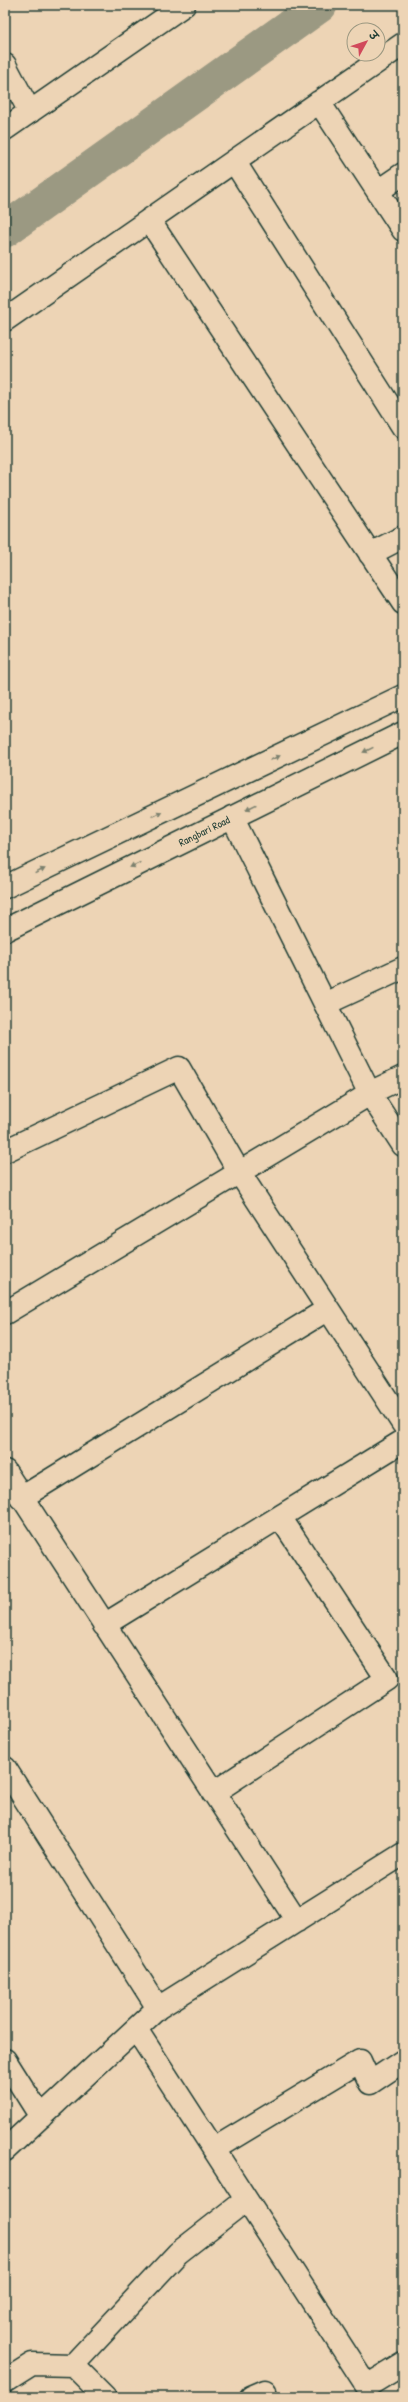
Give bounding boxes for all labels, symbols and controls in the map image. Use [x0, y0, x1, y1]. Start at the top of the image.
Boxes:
north arrow [346, 22, 386, 62]
text: उ [365, 27, 382, 44]
one-way arrow [362, 747, 374, 753]
one-way arrow [269, 755, 280, 761]
one-way arrow [246, 804, 257, 811]
one-way arrow [152, 811, 163, 817]
street label: Rangbari Road [176, 812, 233, 849]
one-way arrow [129, 862, 141, 868]
one-way arrow [34, 868, 46, 874]

